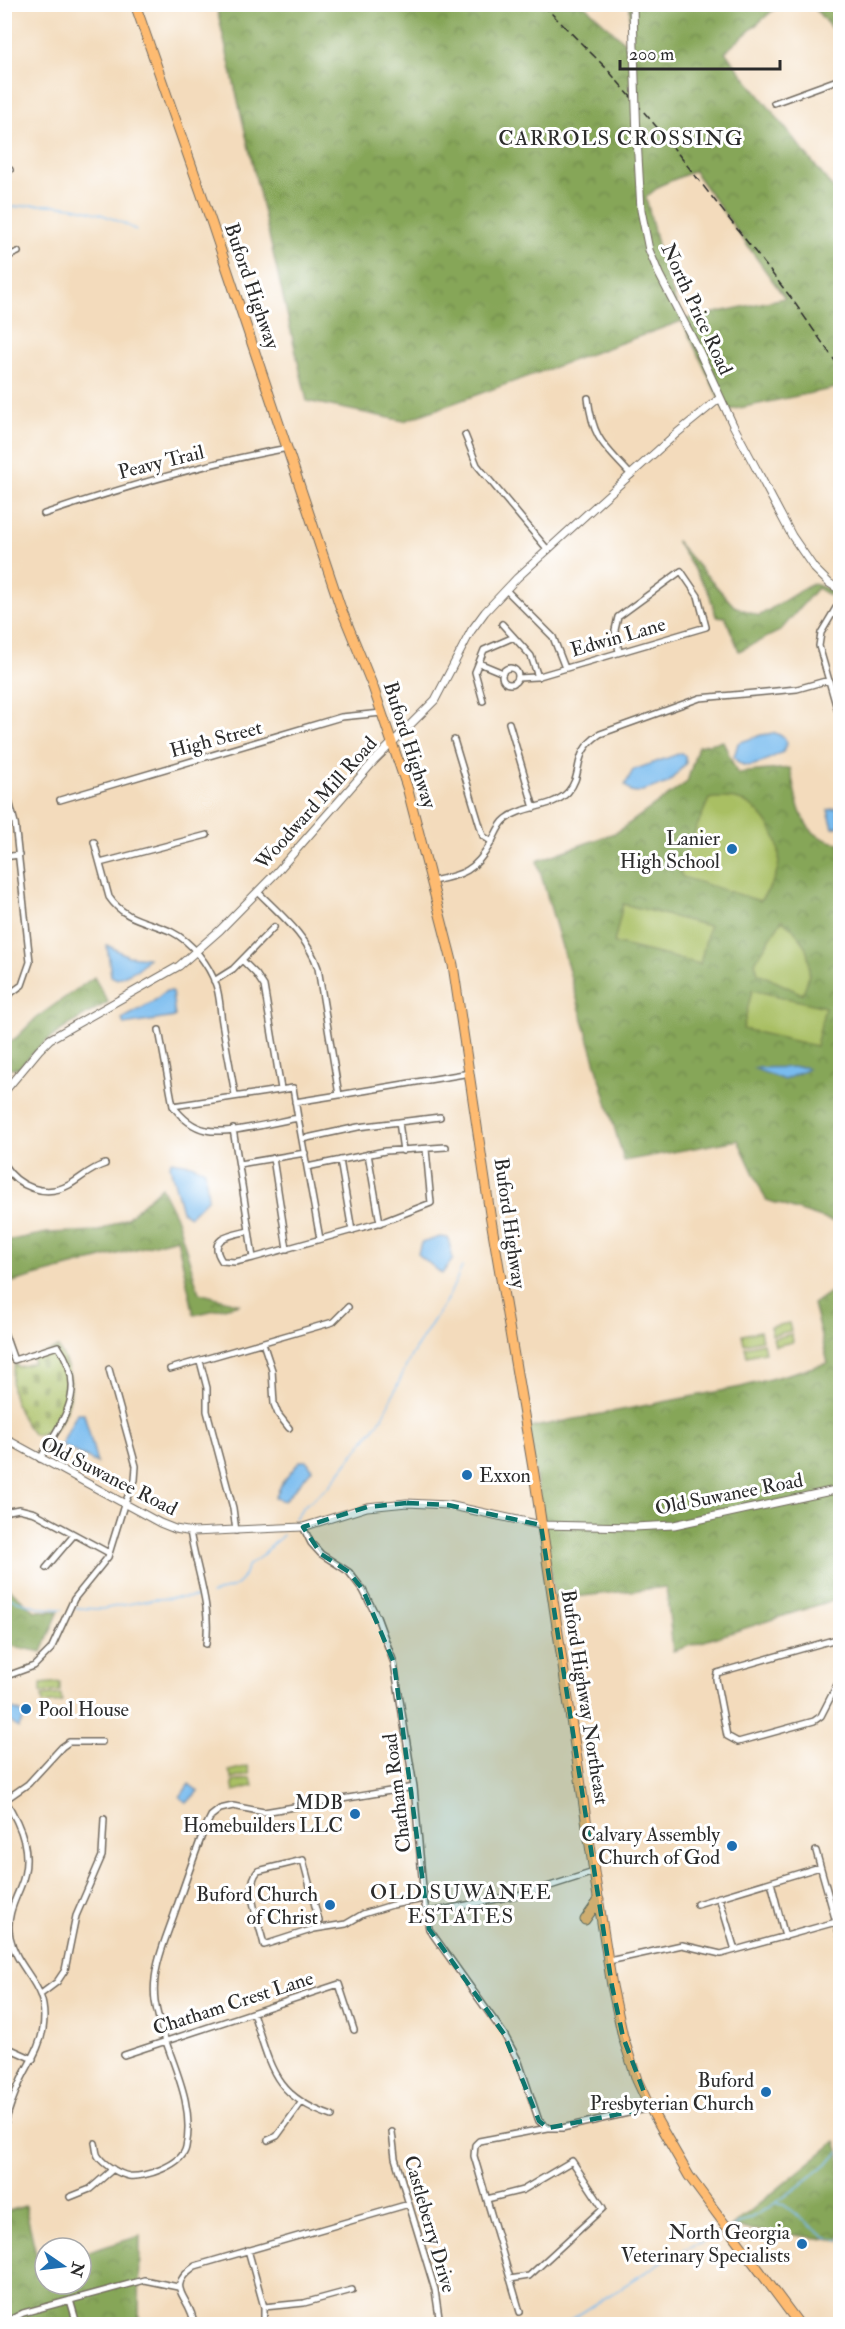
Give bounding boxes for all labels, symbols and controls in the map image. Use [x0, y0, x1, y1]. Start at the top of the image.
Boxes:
scale bar [620, 33, 780, 71]
text: 200 m [629, 43, 674, 66]
district label: CARROLS CROSSING [498, 125, 744, 152]
street label: Buford Highway [219, 220, 286, 353]
street label: North Price Road [656, 239, 738, 379]
street label: Peavy Trail [115, 439, 207, 485]
street label: Edwin Lane [568, 612, 668, 662]
street label: Buford Highway [378, 679, 443, 813]
street label: High Street [167, 715, 265, 763]
street label: Woodward Mill Road [249, 731, 382, 875]
place label: Lanier High School [620, 826, 721, 874]
marker: Lanier High School [725, 842, 739, 856]
street label: Buford Highway [488, 1156, 532, 1291]
street label: Old Suwanee Road [36, 1431, 182, 1521]
place label: Exxon [479, 1463, 531, 1488]
street label: Old Suwanee Road [653, 1467, 805, 1521]
marker: Exxon [460, 1468, 474, 1482]
street label: Buford Highway Northeast [556, 1588, 614, 1807]
place label: Pool House [38, 1697, 129, 1722]
marker: Pool House [19, 1702, 33, 1716]
street label: Chatham Road [377, 1732, 417, 1854]
place label: MDB Homebuilders LLC [183, 1790, 343, 1838]
marker: MDB Homebuilders LLC [348, 1807, 362, 1821]
place label: Calvary Assembly Church of God [581, 1822, 721, 1870]
marker: Calvary Assembly Church of God [725, 1839, 739, 1853]
district label: OLD SUWANEE ESTATES [370, 1879, 552, 1930]
place label: Buford Church of Christ [196, 1882, 319, 1930]
marker: Buford Church of Christ [323, 1898, 337, 1912]
street label: Chatham Crest Lane [150, 1965, 316, 2041]
place label: Buford Presbyterian Church [590, 2068, 754, 2116]
marker: Buford Presbyterian Church [759, 2085, 773, 2099]
street label: Castleberry Drive [398, 2153, 462, 2295]
place label: North Georgia Veterinary Specialists [621, 2220, 791, 2269]
north arrow [33, 2236, 93, 2296]
marker: North Georgia Veterinary Specialists [795, 2237, 809, 2251]
text: N [65, 2259, 88, 2279]

